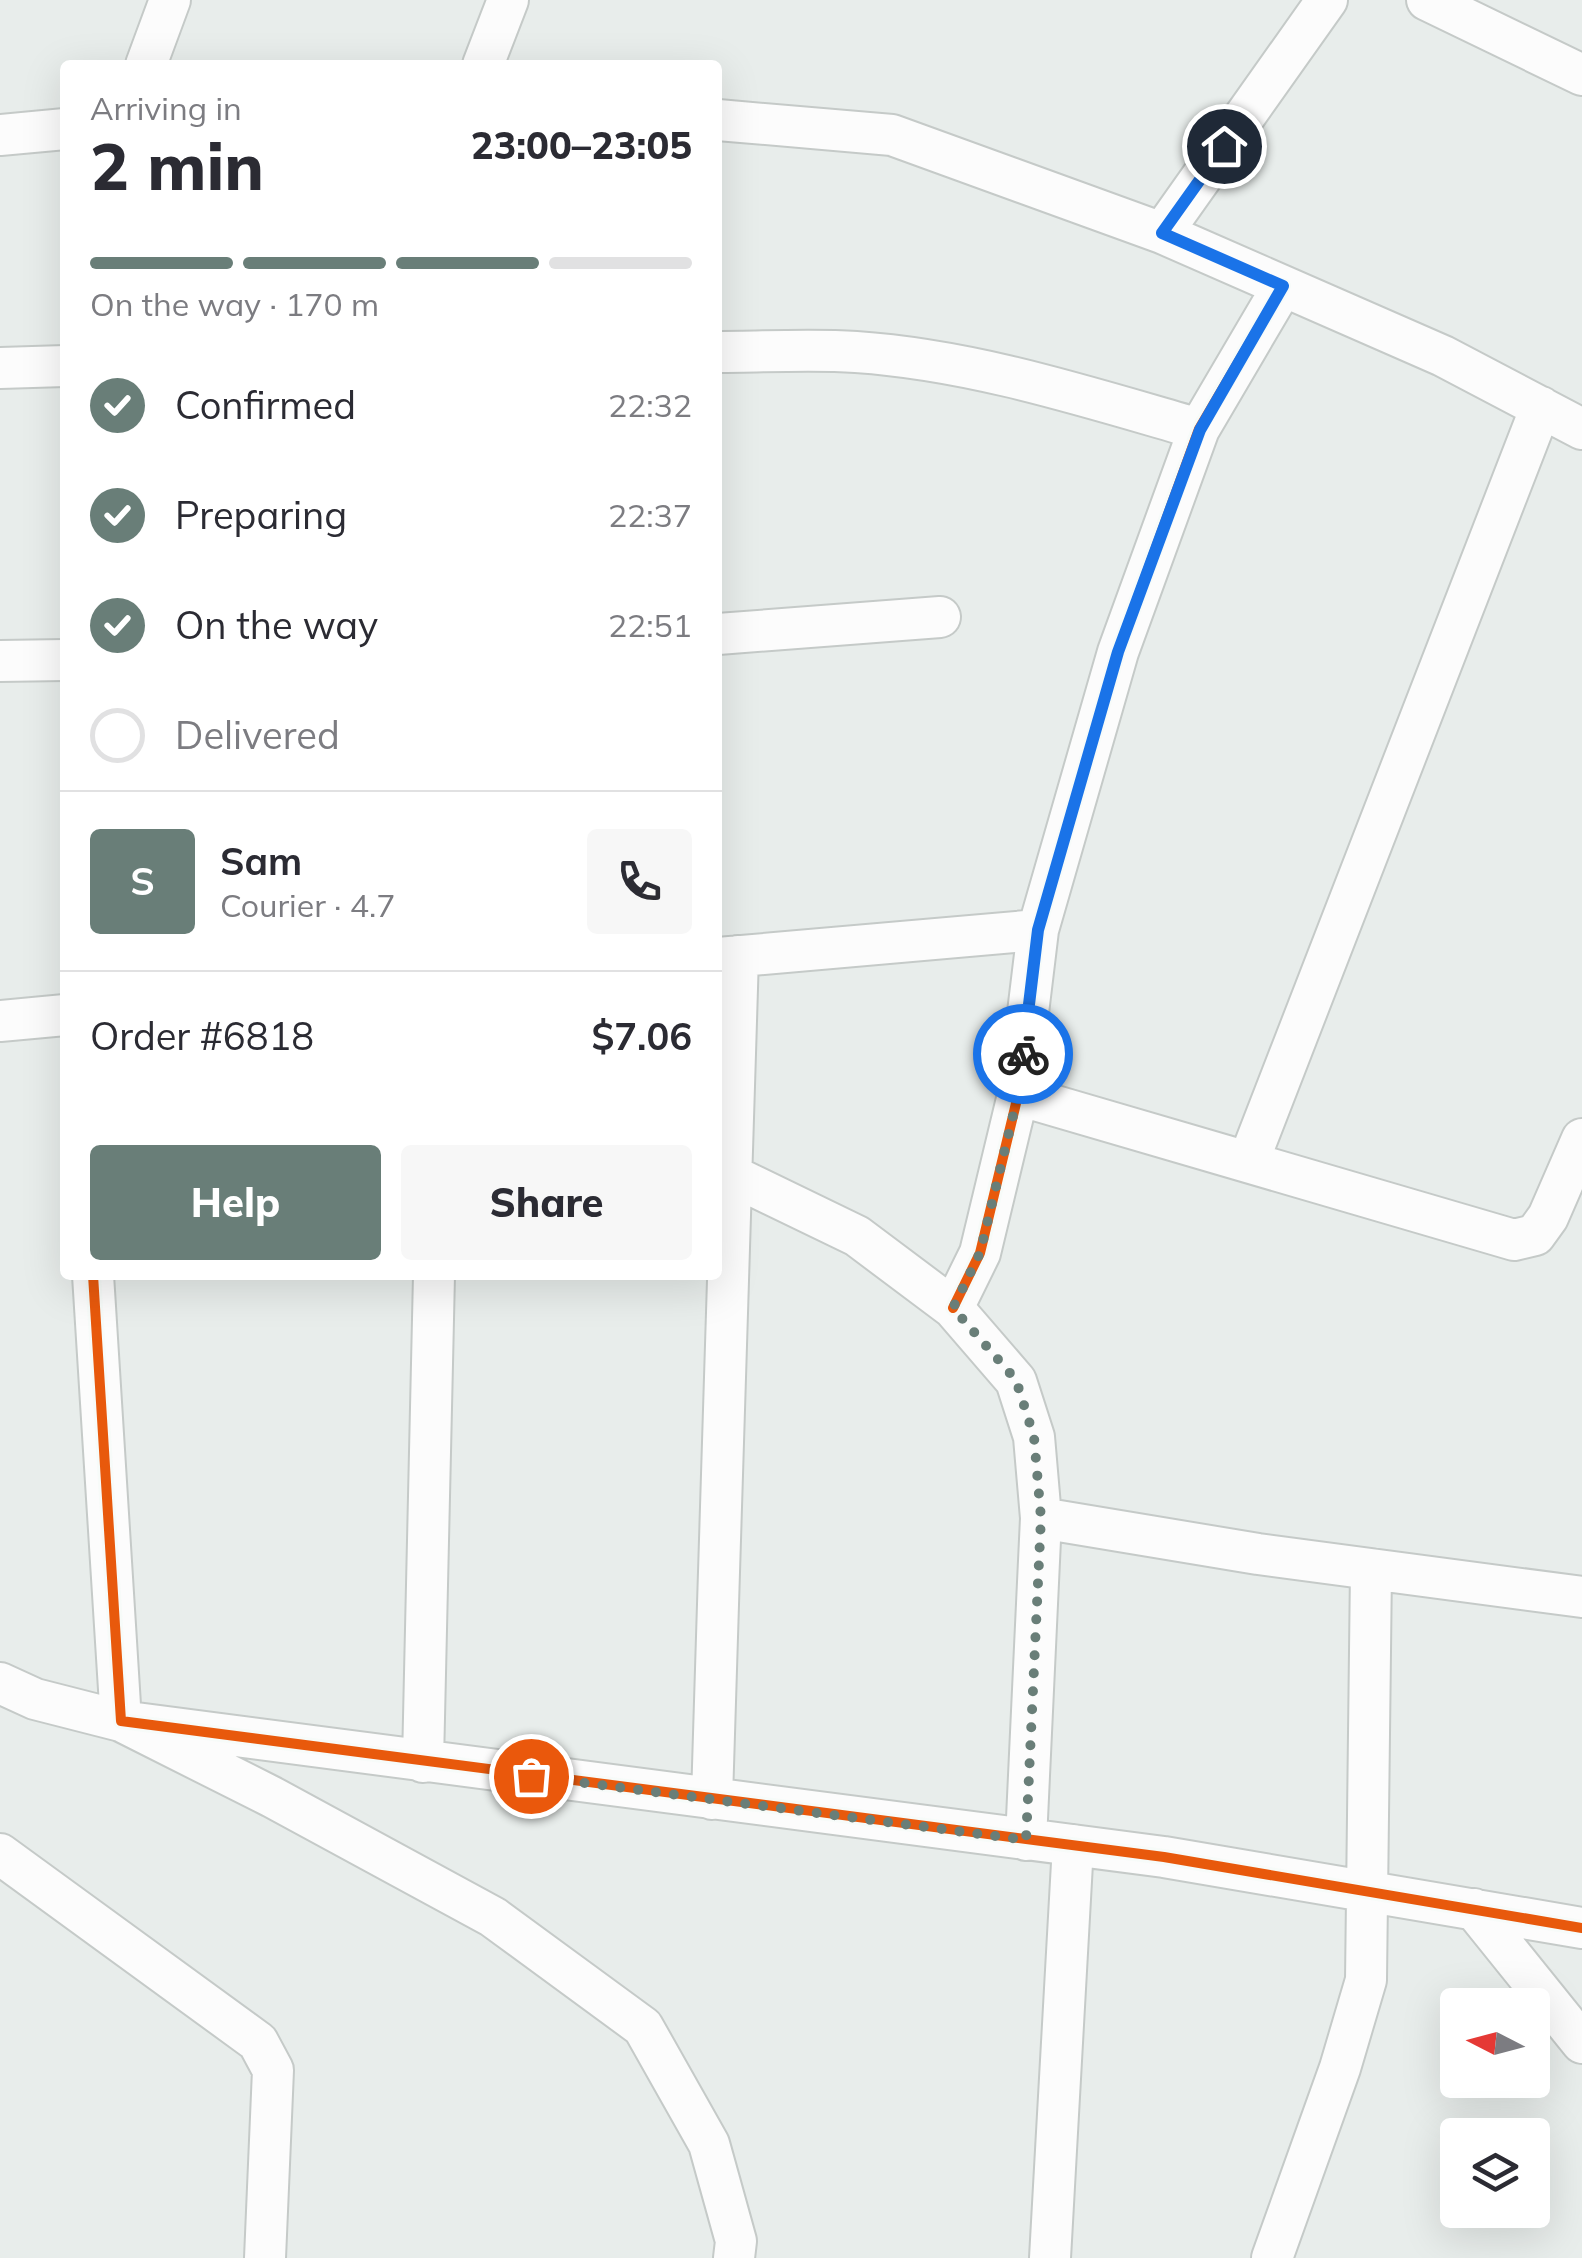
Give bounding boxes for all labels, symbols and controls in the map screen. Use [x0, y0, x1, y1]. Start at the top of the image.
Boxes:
text: Arriving in [90, 88, 242, 128]
pin [1182, 104, 1267, 189]
icon: home [1197, 119, 1252, 174]
text: 23:00–23:05 [471, 121, 692, 169]
text: 2 min [90, 125, 264, 206]
text: On the way · 170 m [90, 284, 379, 324]
icon: check [90, 378, 145, 433]
text: Confirmed [175, 381, 356, 429]
text: 22:32 [608, 385, 692, 425]
icon: check [90, 488, 145, 543]
text: Preparing [175, 491, 347, 539]
text: 22:37 [608, 495, 692, 535]
icon: check [90, 598, 145, 653]
text: On the way [175, 601, 378, 649]
text: 22:51 [608, 605, 692, 645]
text: Delivered [175, 711, 340, 759]
button: phone [587, 829, 692, 934]
text: Sam [220, 837, 302, 885]
text: S [130, 857, 155, 905]
text: Courier · 4.7 [220, 885, 396, 925]
courier [973, 1004, 1073, 1104]
text: Order #6818 [90, 1012, 314, 1060]
text: $7.06 [591, 1012, 692, 1060]
icon: bike [996, 1027, 1051, 1082]
button: Help [90, 1145, 381, 1260]
button: Share [401, 1145, 692, 1260]
pin [489, 1734, 574, 1819]
icon: bag [504, 1749, 559, 1804]
north arrow [1440, 1988, 1550, 2098]
map controls [1440, 1988, 1550, 2228]
button: layers [1440, 2118, 1550, 2228]

